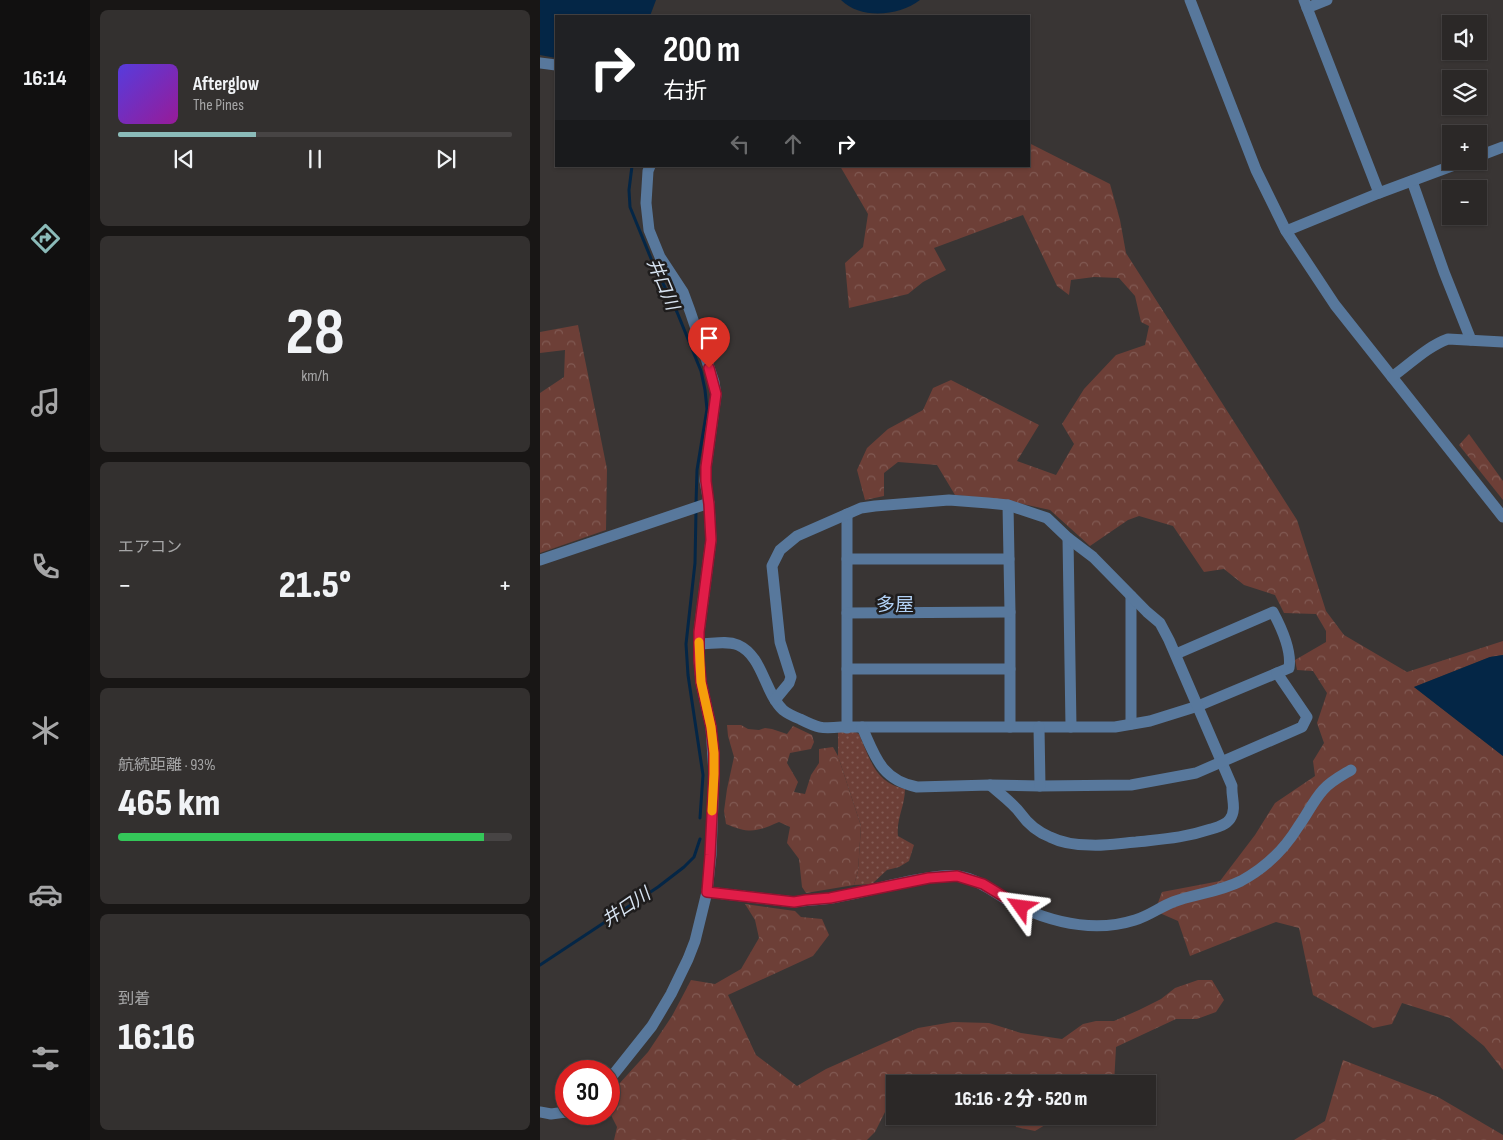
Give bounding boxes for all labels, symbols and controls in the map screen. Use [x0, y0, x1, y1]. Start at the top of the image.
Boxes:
map controls [1442, 15, 1487, 225]
button: sound [1442, 15, 1487, 60]
text: 200 m [663, 29, 740, 72]
icon: right [580, 35, 645, 100]
text: 16:14 [24, 65, 66, 92]
button: layers [1442, 70, 1487, 115]
text: Afterglow [193, 73, 259, 96]
text: 右折 [663, 78, 707, 105]
text: The Pines [193, 96, 244, 115]
button: + [1442, 125, 1487, 170]
icon: left [726, 130, 754, 158]
icon: ahead [779, 130, 807, 158]
icon: right [832, 130, 860, 158]
icon: previous [170, 145, 198, 173]
icon: pause [301, 145, 329, 173]
icon: next [432, 145, 460, 173]
button: − [1442, 180, 1487, 225]
icon: directions [28, 221, 63, 256]
water label: 井口川 [642, 255, 684, 315]
text: 28 [285, 295, 345, 373]
pin [688, 317, 730, 368]
icon: arrive [695, 324, 723, 352]
text: km/h [301, 367, 329, 386]
icon: music [28, 385, 63, 420]
text: エアコン [118, 538, 182, 557]
icon: phone [28, 549, 63, 584]
text: 21.5° [279, 563, 351, 608]
text: − [118, 569, 132, 602]
text: + [498, 569, 512, 602]
district label: 多屋 [876, 594, 914, 617]
icon: climate [28, 713, 63, 748]
text: 航続距離 · 93% [118, 756, 216, 775]
text: 465 km [118, 781, 220, 826]
icon: car [28, 877, 63, 912]
position arrow [994, 880, 1046, 932]
water label: 井口川 [598, 882, 656, 931]
text: 到着 [118, 990, 150, 1009]
text: 16:16 [118, 1015, 195, 1060]
icon: filters [28, 1041, 63, 1076]
speed limit sign: 30 [555, 1060, 620, 1125]
text: 16:16 · 2 分 · 520 m [955, 1088, 1087, 1111]

